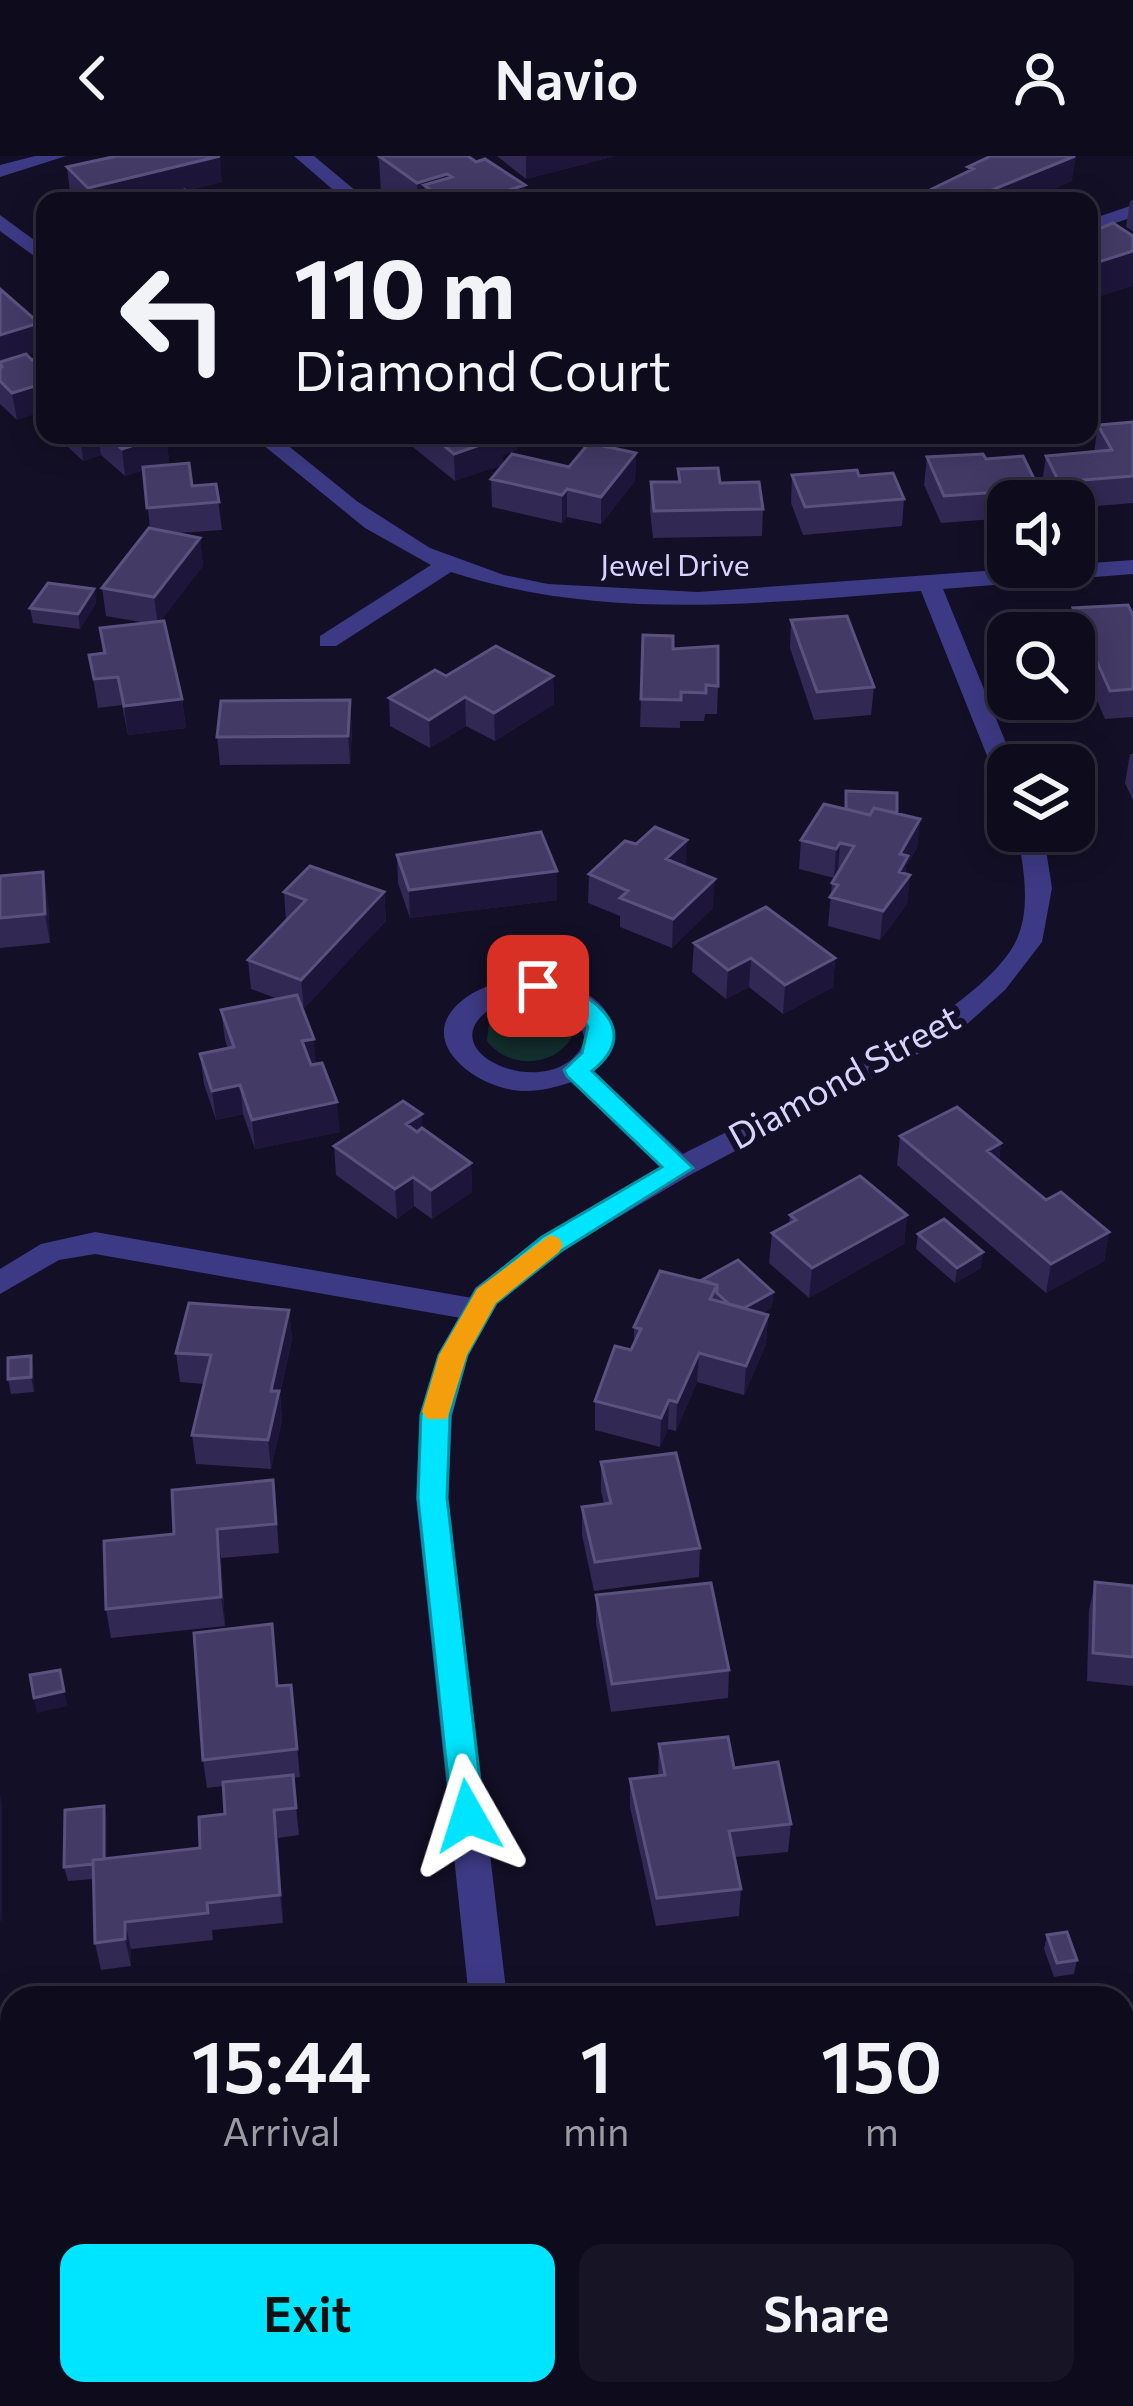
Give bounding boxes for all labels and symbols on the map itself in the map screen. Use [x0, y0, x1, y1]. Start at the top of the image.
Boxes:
street label: Jewel Drive [600, 545, 750, 582]
pin [487, 935, 589, 1037]
street label: Diamond Street [720, 994, 966, 1157]
position arrow [405, 1753, 531, 1879]

